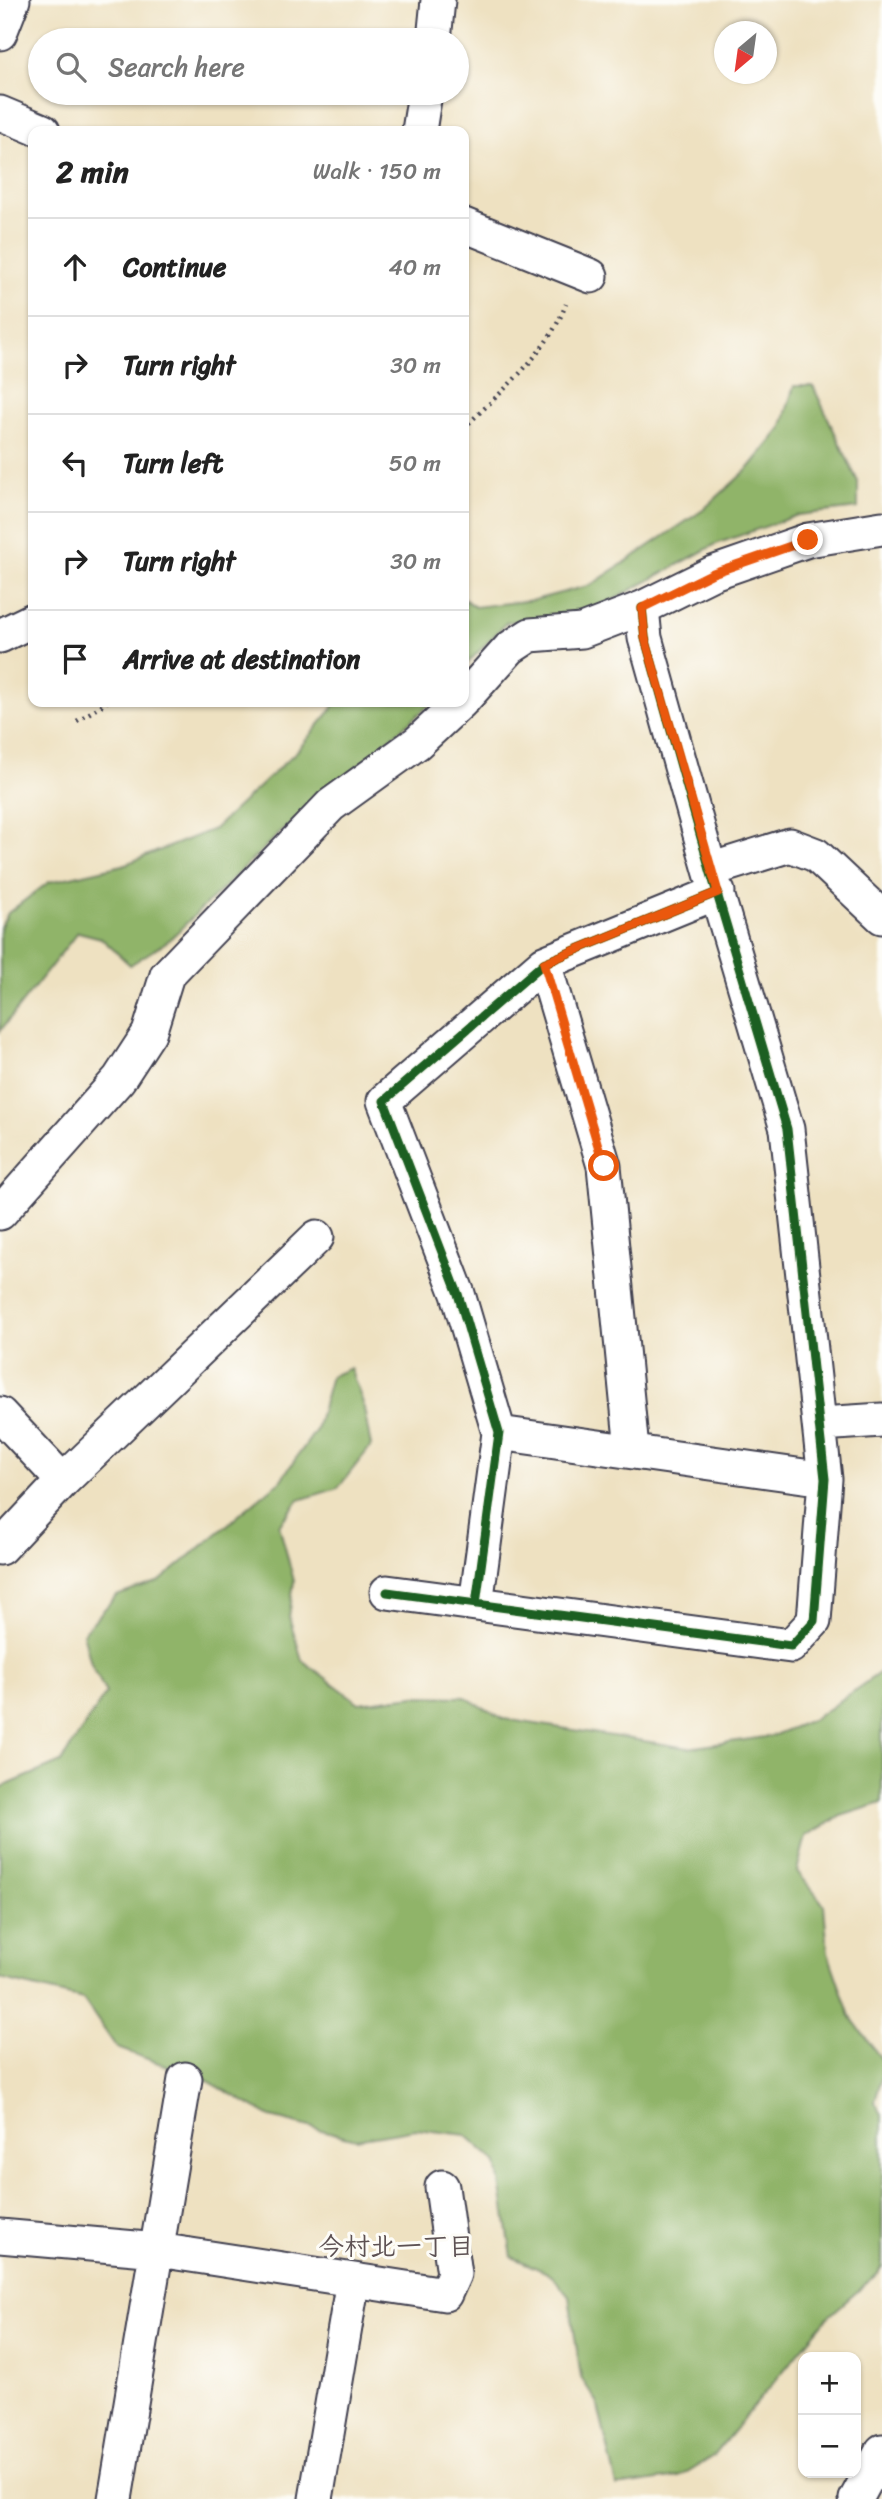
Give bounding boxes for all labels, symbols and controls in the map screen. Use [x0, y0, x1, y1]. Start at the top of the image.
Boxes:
north arrow [714, 21, 777, 84]
search box [28, 28, 469, 105]
text: Search here [108, 44, 245, 90]
icon: search [52, 48, 90, 86]
text: 2 min [56, 145, 129, 199]
text: Walk · 150 m [313, 151, 441, 192]
text: Continue [123, 244, 226, 290]
text: 40 m [388, 247, 441, 288]
icon: ahead [56, 248, 94, 286]
text: Turn right [123, 342, 236, 388]
text: 30 m [390, 345, 441, 386]
icon: right [56, 346, 94, 384]
text: Turn left [123, 440, 223, 486]
text: 50 m [389, 443, 441, 484]
icon: left [56, 444, 94, 482]
route end [792, 524, 823, 555]
text: Turn right [123, 538, 236, 584]
text: 30 m [390, 541, 441, 582]
icon: right [56, 542, 94, 580]
text: Arrive at destination [123, 636, 360, 682]
icon: arrive [56, 640, 94, 678]
route start [588, 1150, 619, 1181]
district label: 今村北一丁目 [318, 2223, 474, 2269]
map controls [798, 2352, 861, 2478]
button: + [798, 2352, 861, 2415]
button: − [798, 2415, 861, 2478]

